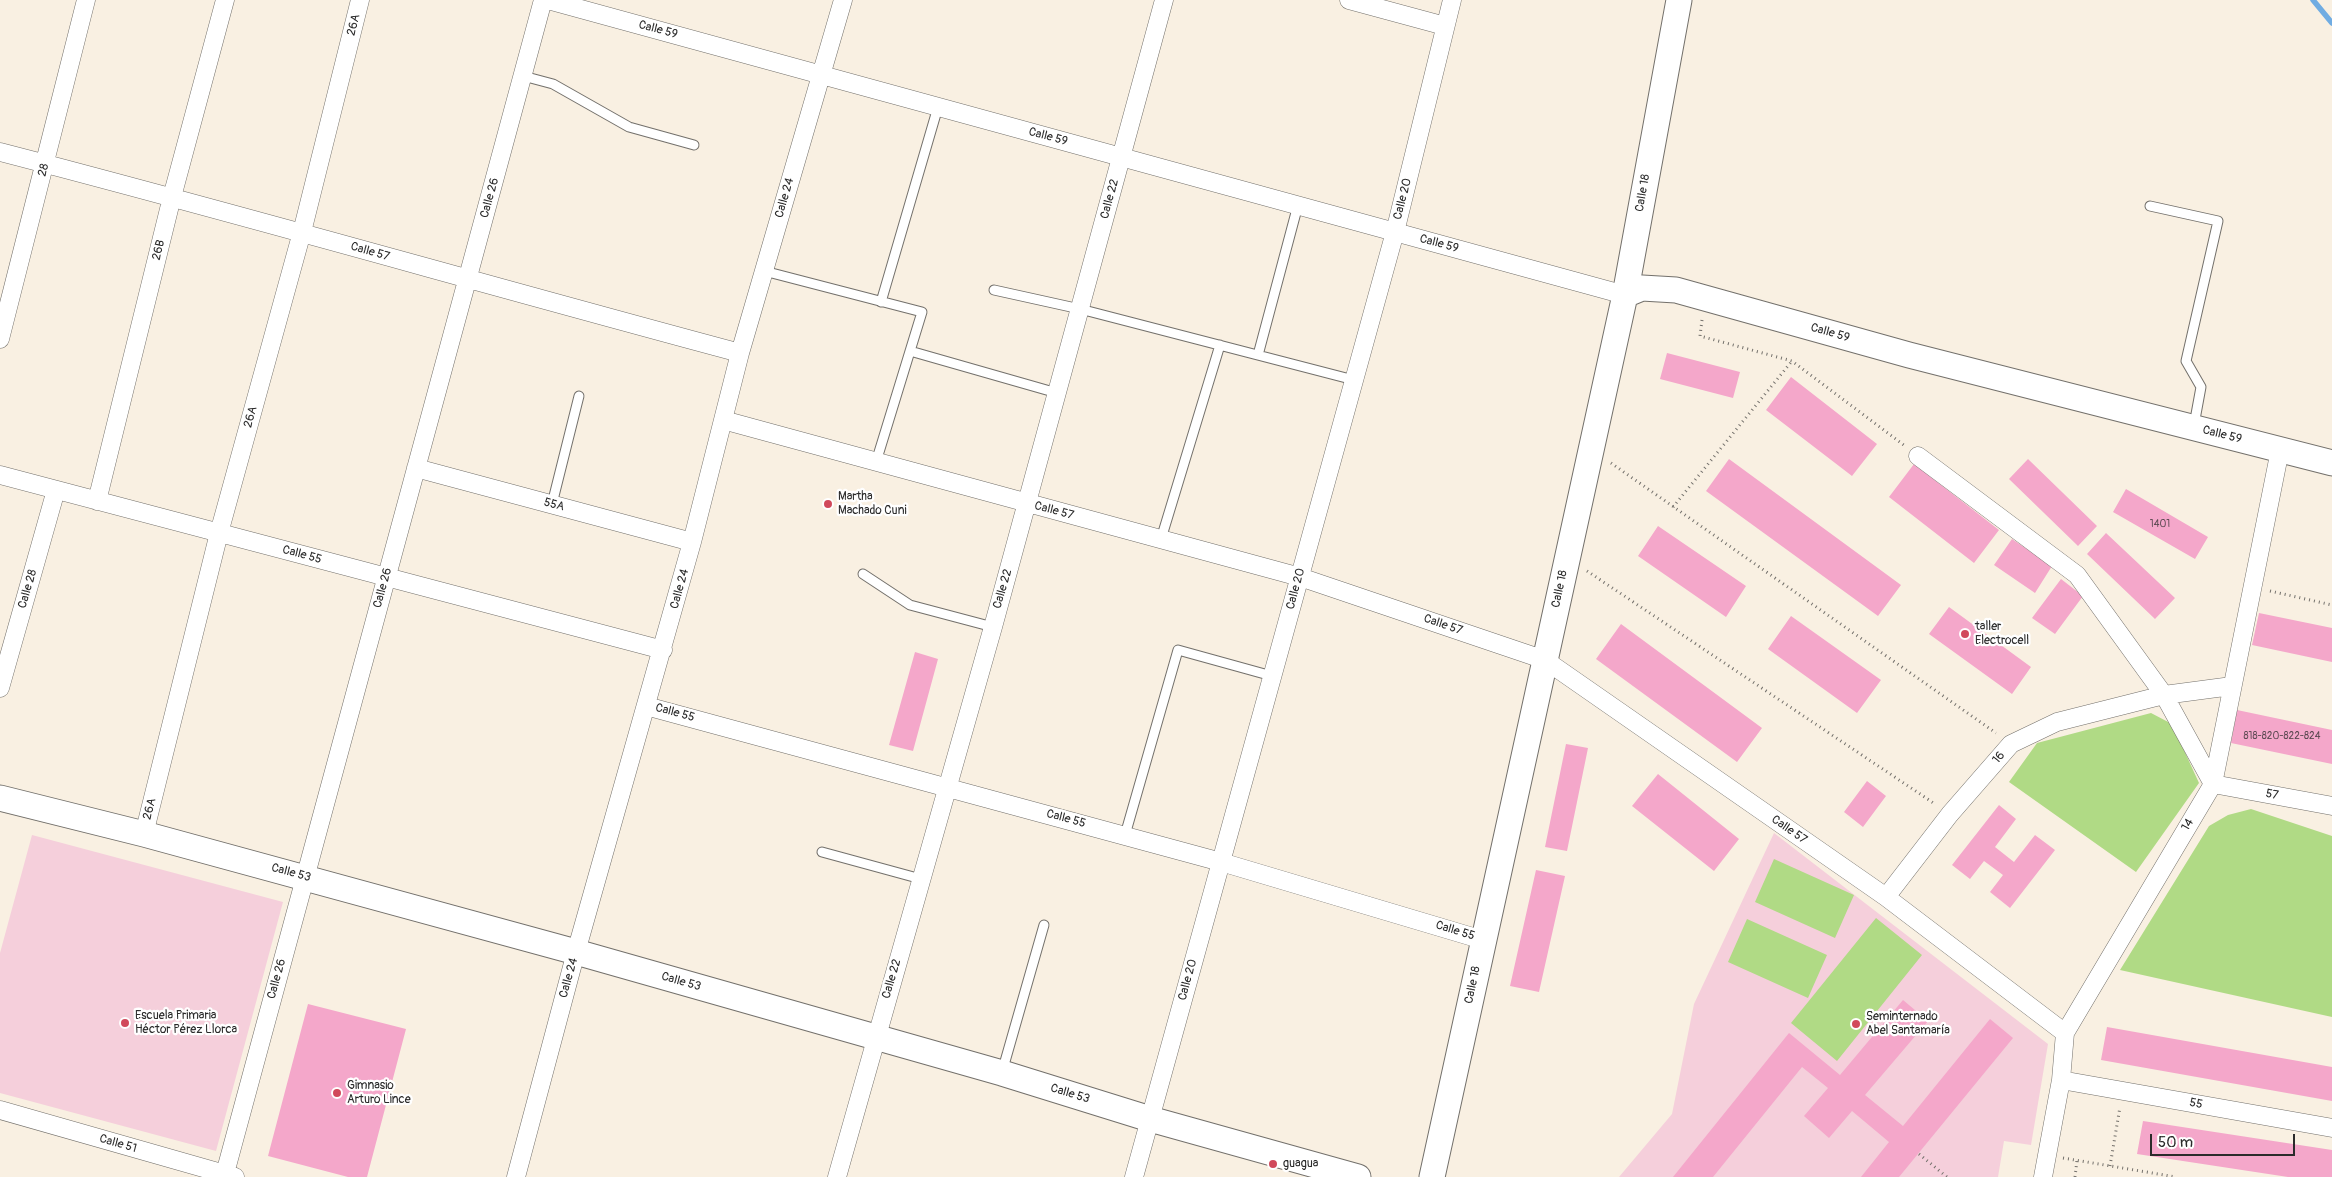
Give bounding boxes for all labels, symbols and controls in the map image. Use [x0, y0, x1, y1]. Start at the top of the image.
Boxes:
street label: 26A [344, 13, 364, 37]
street label: Calle 59 [637, 18, 679, 42]
street label: Calle 59 [1027, 125, 1069, 149]
street label: 28 [35, 162, 53, 178]
street label: Calle 18 [1633, 173, 1653, 213]
street label: Calle 26 [478, 176, 502, 220]
street label: Calle 24 [772, 176, 798, 220]
street label: Calle 20 [1391, 177, 1415, 221]
street label: Calle 22 [1098, 178, 1122, 220]
street label: Calle 59 [1418, 232, 1460, 256]
street label: 26B [150, 238, 168, 262]
street label: Calle 57 [349, 240, 391, 264]
street label: Calle 59 [1809, 321, 1851, 345]
street label: 26A [241, 405, 261, 429]
street label: Calle 59 [2201, 423, 2243, 447]
place label: Martha Machado Cuni [838, 490, 907, 518]
street label: 55A [542, 495, 566, 515]
marker: Martha Machado Cuni [822, 498, 834, 510]
street label: Calle 57 [1033, 499, 1075, 523]
house number: 1401 [2150, 518, 2170, 530]
street label: Calle 55 [281, 543, 323, 567]
street label: Calle 26 [371, 566, 395, 610]
street label: Calle 24 [668, 567, 692, 611]
street label: Calle 22 [990, 567, 1016, 611]
street label: Calle 20 [1284, 567, 1308, 611]
street label: Calle 28 [16, 568, 40, 610]
street label: Calle 18 [1549, 569, 1571, 609]
street label: Calle 57 [1422, 612, 1464, 638]
place label: taller Electrocell [1975, 620, 2029, 648]
marker: taller Electrocell [1959, 628, 1971, 640]
street label: Calle 55 [654, 701, 696, 725]
house number: 818-820-822-824 [2244, 730, 2320, 742]
street label: 16 [1990, 749, 2008, 767]
street label: 57 [2264, 787, 2280, 803]
street label: 26A [140, 797, 160, 821]
street label: Calle 55 [1045, 807, 1087, 831]
street label: Calle 57 [1768, 813, 1810, 847]
street label: 14 [2179, 816, 2197, 834]
street label: Calle 53 [270, 861, 312, 885]
street label: Calle 55 [1434, 918, 1476, 944]
street label: Calle 24 [557, 956, 581, 1000]
street label: Calle 26 [265, 957, 289, 1001]
street label: Calle 22 [879, 957, 905, 1001]
street label: Calle 20 [1176, 958, 1200, 1002]
street label: Calle 18 [1462, 965, 1484, 1005]
street label: Calle 53 [660, 970, 702, 994]
place label: Escuela Primaria Héctor Pérez Llorca [135, 1009, 237, 1037]
place label: Seminternado Abel Santamaría [1866, 1010, 1950, 1038]
marker: Escuela Primaria Héctor Pérez Llorca [119, 1017, 131, 1029]
marker: Seminternado Abel Santamaría [1850, 1018, 1862, 1030]
place label: Gimnasio Arturo Lince [347, 1079, 411, 1107]
street label: Calle 53 [1049, 1081, 1091, 1107]
marker: Gimnasio Arturo Lince [331, 1087, 343, 1099]
street label: 55 [2188, 1096, 2204, 1112]
scale bar [2152, 1124, 2297, 1156]
street label: Calle 51 [98, 1132, 138, 1156]
text: 50 m [2158, 1133, 2193, 1152]
place label: guagua [1283, 1157, 1318, 1171]
marker: guagua [1267, 1158, 1279, 1170]

